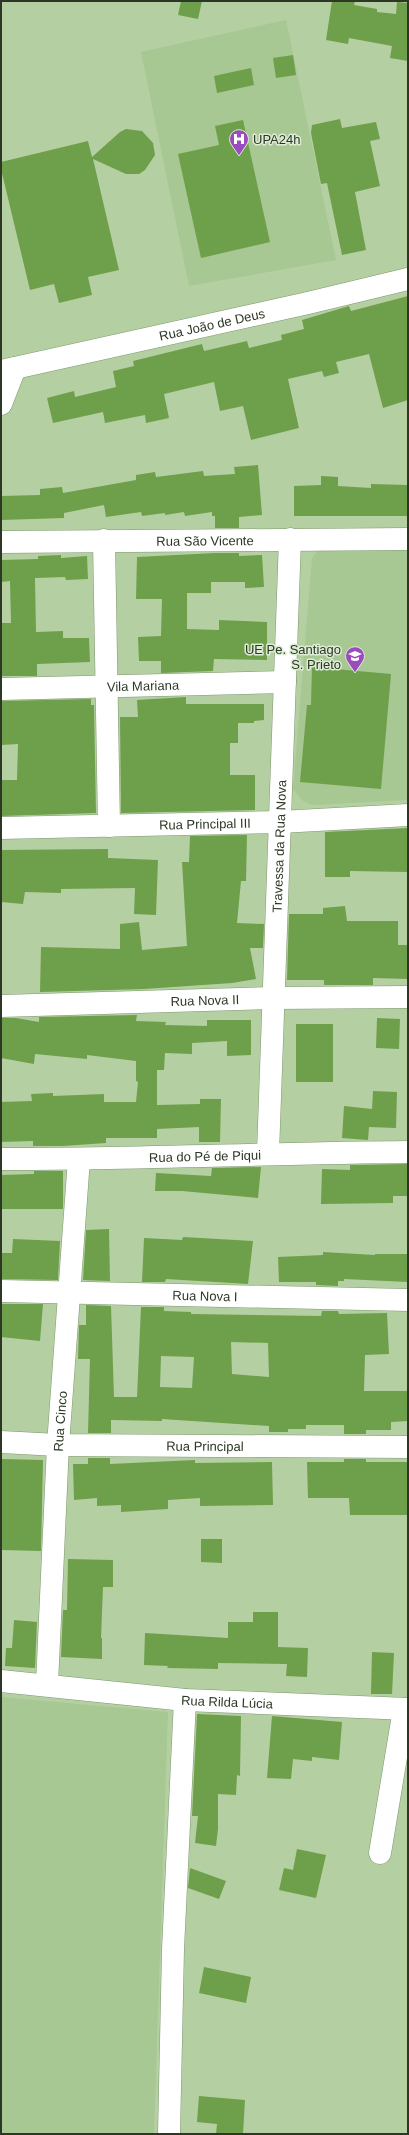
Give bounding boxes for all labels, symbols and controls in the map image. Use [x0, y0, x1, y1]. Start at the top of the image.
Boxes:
hospital icon: UPA24h [228, 128, 250, 156]
place label: UPA24h [253, 132, 300, 147]
street label: Rua João de Deus [158, 306, 267, 344]
street label: Rua São Vicente [156, 533, 254, 549]
place label: UE Pe. Santiago S. Prieto [245, 642, 341, 672]
school or university icon: UE Pe. Santiago S. Prieto [344, 645, 366, 673]
street label: Vila Mariana [107, 678, 180, 694]
street label: Travessa da Rua Nova [270, 779, 289, 913]
street label: Rua Principal III [159, 816, 251, 833]
street label: Rua Nova II [170, 992, 239, 1009]
street label: Rua do Pé de Piqui [149, 1148, 261, 1165]
street label: Rua Nova I [172, 1288, 238, 1304]
street label: Rua Cinco [51, 1391, 70, 1452]
street label: Rua Principal [166, 1439, 244, 1454]
street label: Rua Rilda Lúcia [181, 1693, 274, 1712]

